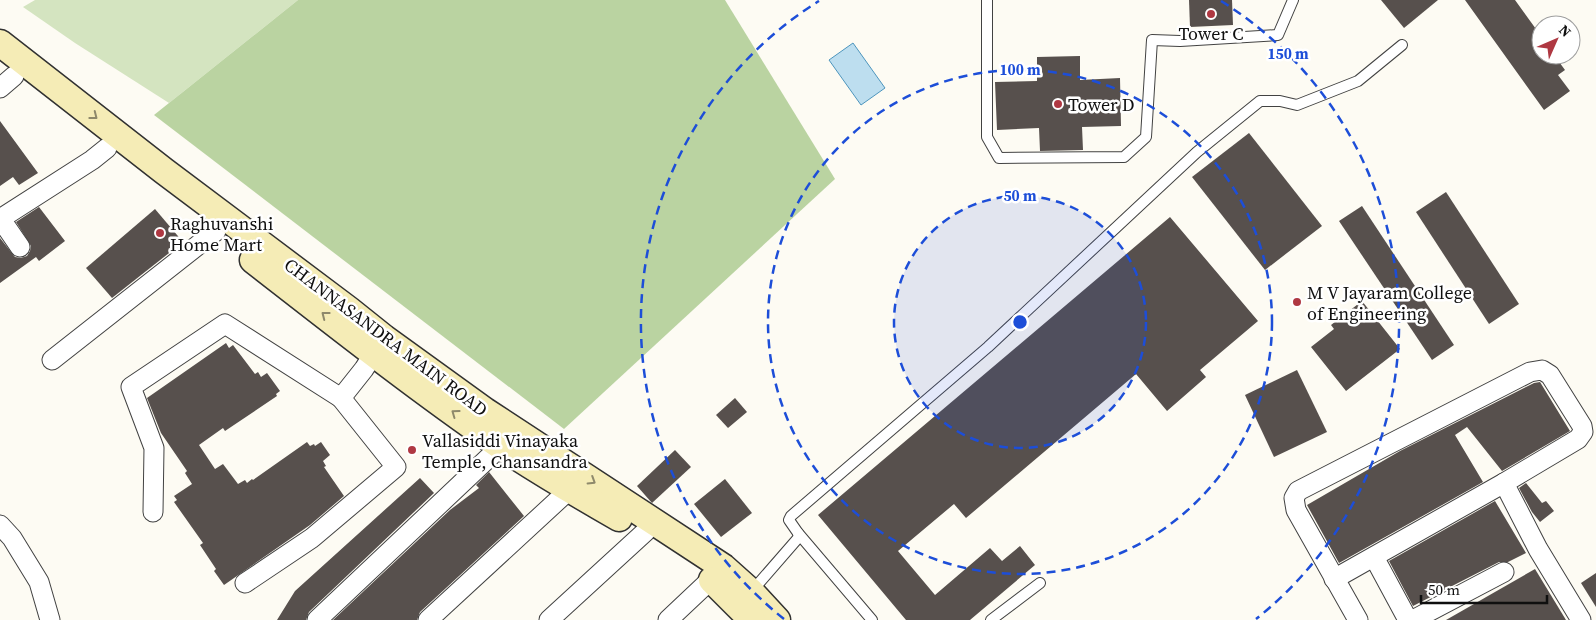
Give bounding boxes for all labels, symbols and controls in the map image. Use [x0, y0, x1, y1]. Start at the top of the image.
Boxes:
marker: Tower C [1205, 8, 1217, 20]
north arrow [1531, 15, 1581, 65]
text: N [1555, 20, 1576, 41]
place label: Tower C [1178, 21, 1244, 46]
text: 150 m [1267, 43, 1309, 64]
text: 100 m [999, 59, 1041, 80]
place label: Tower D [1068, 92, 1135, 117]
marker: Tower D [1052, 98, 1064, 110]
one-way arrow [88, 111, 97, 119]
text: 50 m [1003, 185, 1037, 206]
place label: Raghuvanshi Home Mart [170, 211, 273, 257]
marker: Raghuvanshi Home Mart [154, 227, 166, 239]
street label: CHANNASANDRA MAIN ROAD [279, 252, 493, 422]
place label: M V Jayaram College of Engineering [1307, 280, 1472, 326]
marker: M V Jayaram College of Engineering [1291, 296, 1303, 308]
one-way arrow [322, 313, 331, 321]
centre of rings [1011, 313, 1029, 331]
one-way arrow [451, 410, 461, 419]
place label: Vallasiddi Vinayaka Temple, Chansandra [422, 428, 588, 474]
marker: Vallasiddi Vinayaka Temple, Chansandra [406, 444, 418, 456]
one-way arrow [586, 475, 595, 484]
scale bar [1421, 572, 1547, 604]
text: 50 m [1428, 579, 1460, 600]

